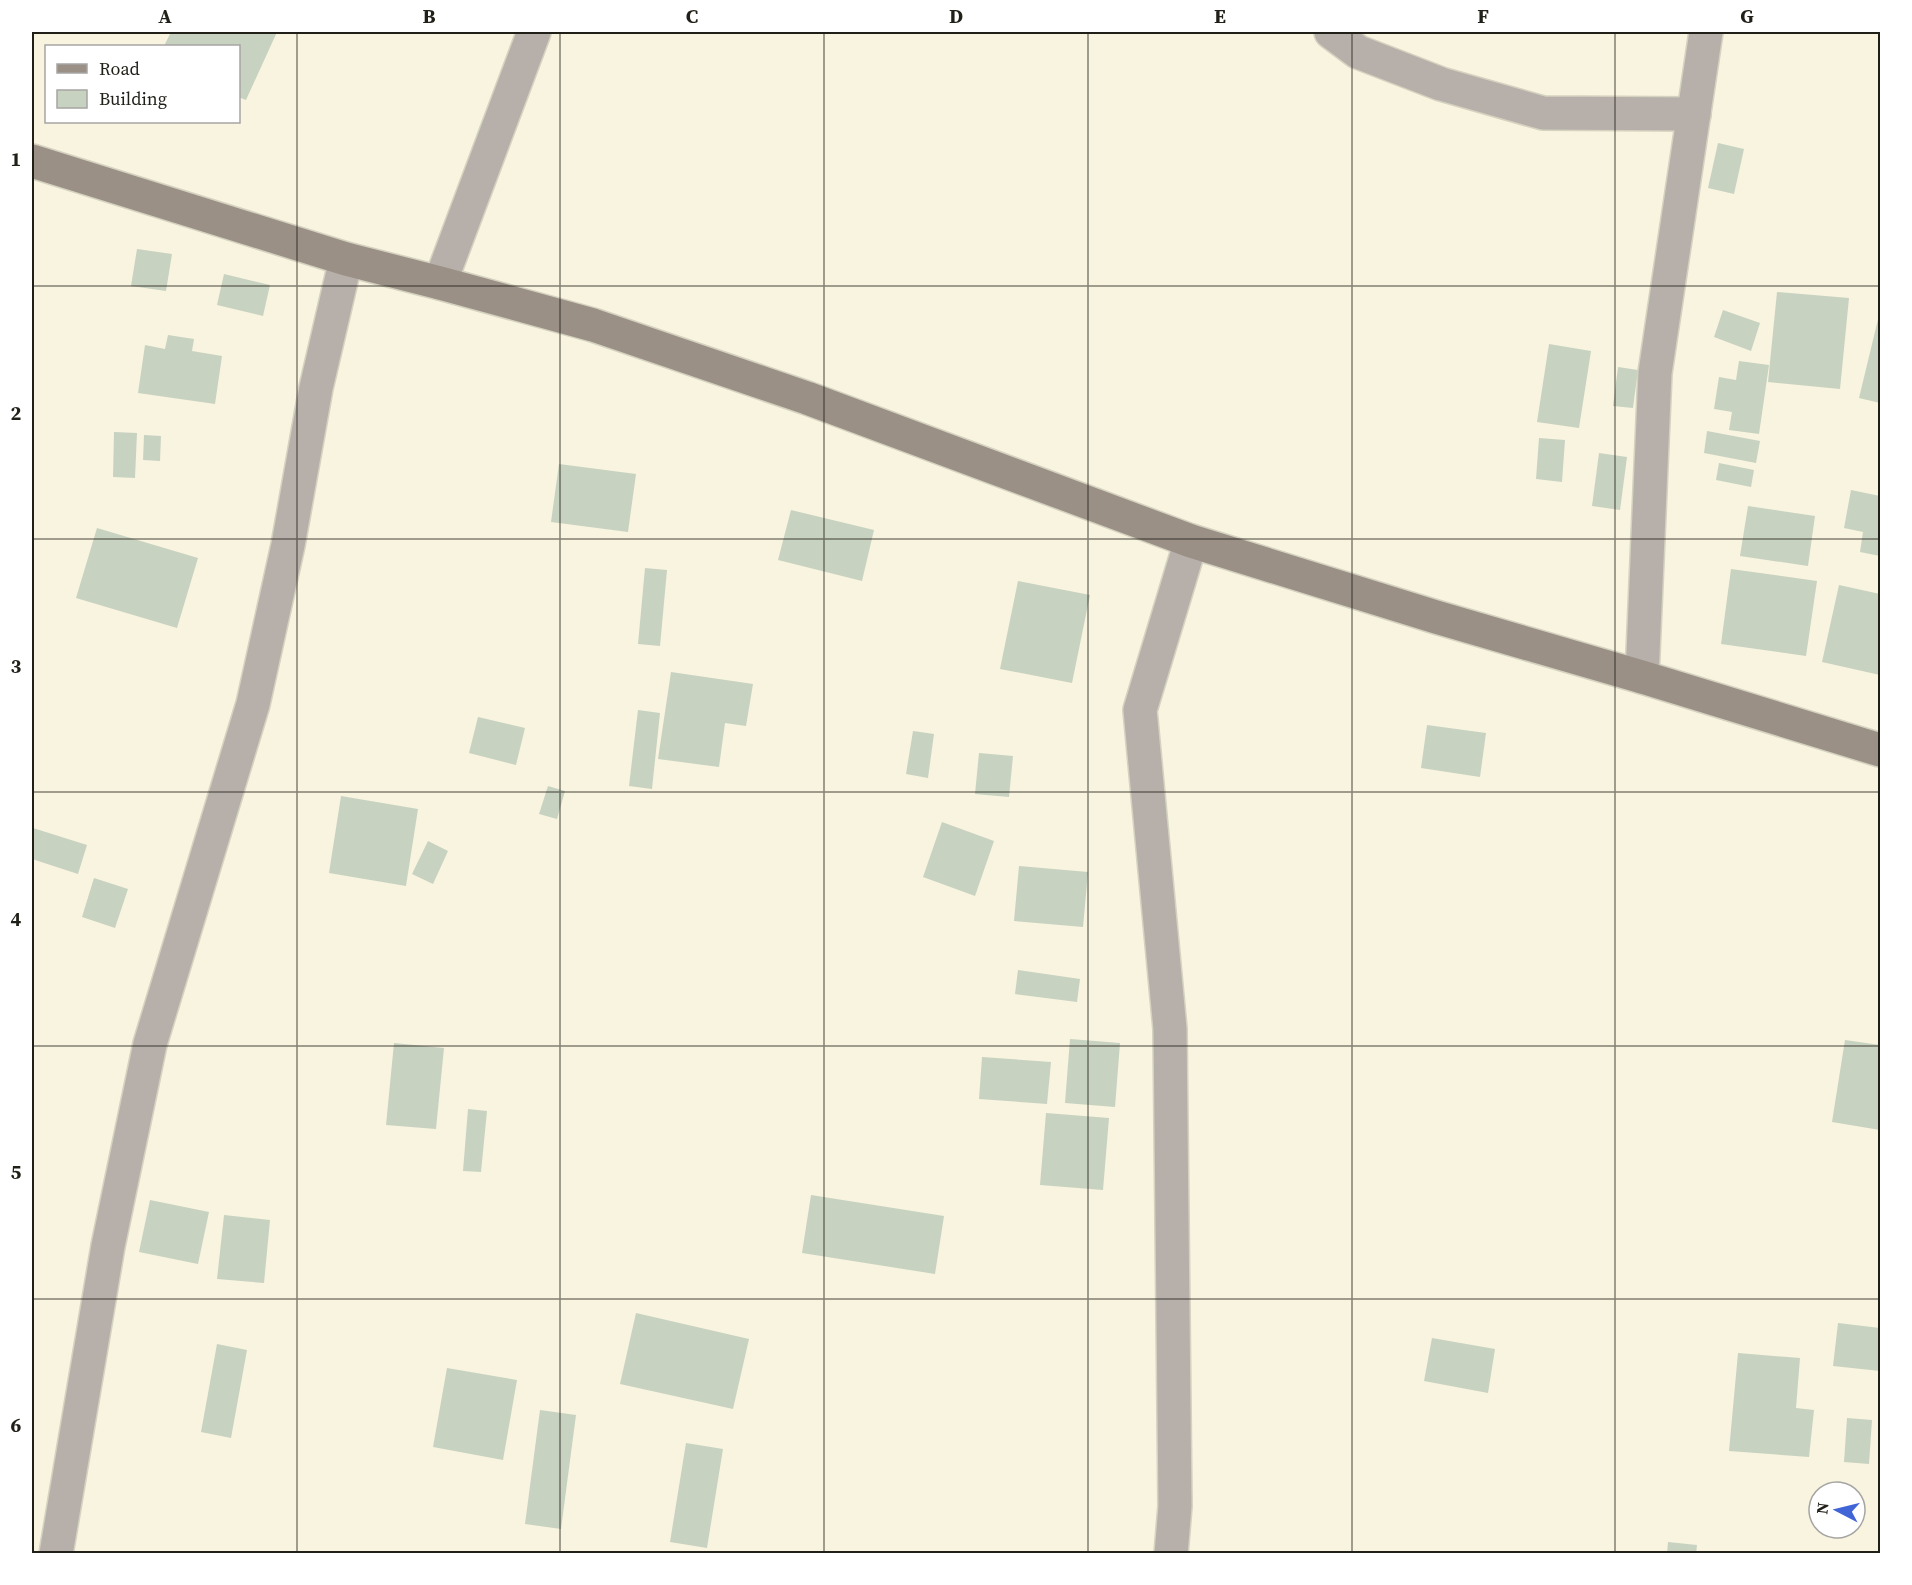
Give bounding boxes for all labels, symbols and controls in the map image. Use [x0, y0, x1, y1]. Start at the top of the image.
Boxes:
text: A [158, 2, 172, 30]
text: B [422, 2, 436, 30]
text: C [686, 2, 698, 30]
text: D [949, 2, 963, 30]
text: E [1214, 2, 1226, 30]
text: F [1477, 2, 1489, 30]
text: G [1740, 2, 1754, 30]
legend [45, 45, 240, 123]
text: Road [99, 56, 140, 81]
text: Building [99, 86, 167, 111]
text: 1 [11, 145, 21, 173]
text: 2 [11, 399, 22, 427]
text: 3 [11, 652, 22, 680]
text: 4 [11, 905, 22, 933]
text: 5 [11, 1158, 22, 1186]
text: 6 [11, 1411, 22, 1439]
north arrow [1807, 1480, 1867, 1540]
text: N [1810, 1501, 1834, 1515]

